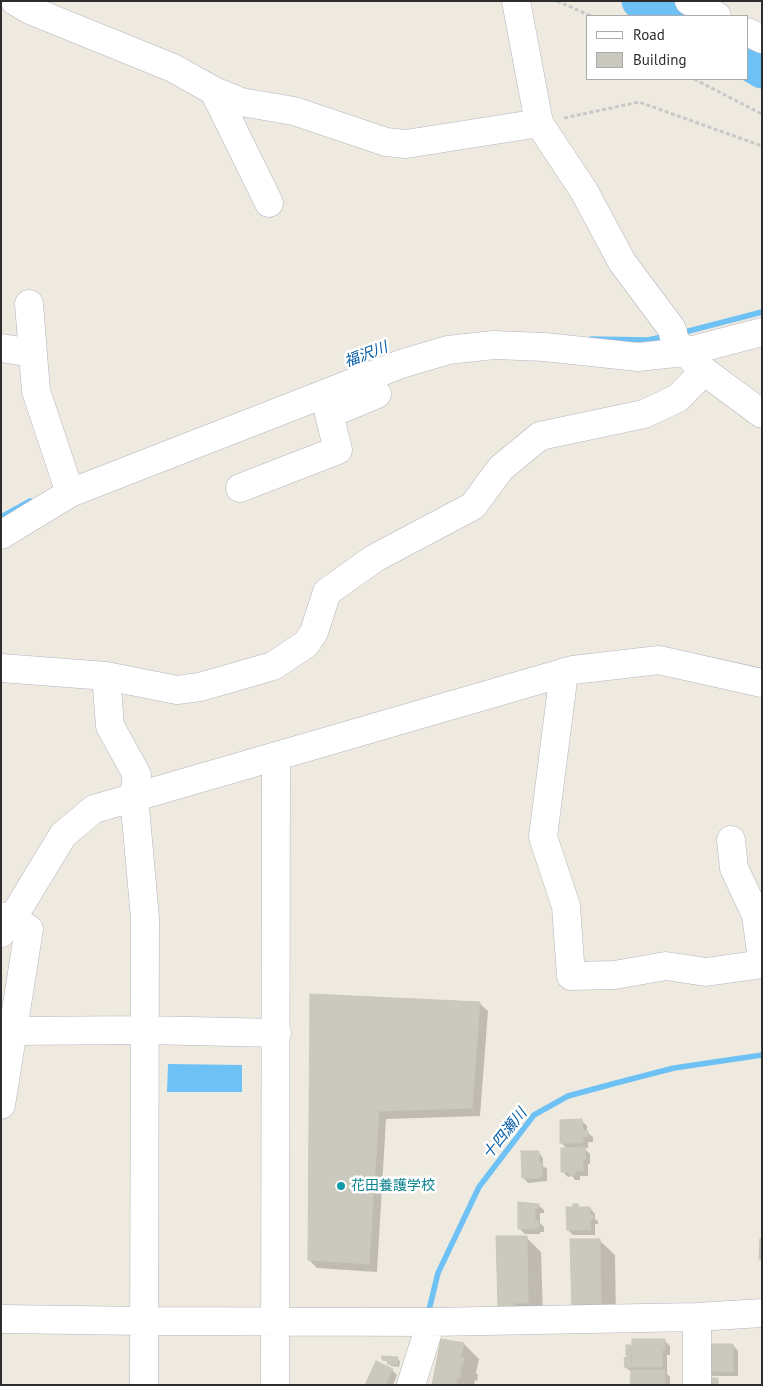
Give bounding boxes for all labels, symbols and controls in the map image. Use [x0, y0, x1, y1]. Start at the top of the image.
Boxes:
legend [586, 15, 748, 80]
text: Road [633, 25, 665, 44]
text: Building [633, 50, 687, 69]
water label: 福沢川 [342, 339, 390, 371]
water label: 十四瀬川 [479, 1105, 531, 1163]
place label: 花田養護学校 [351, 1178, 435, 1194]
marker: 花田養護学校 [335, 1180, 347, 1192]

